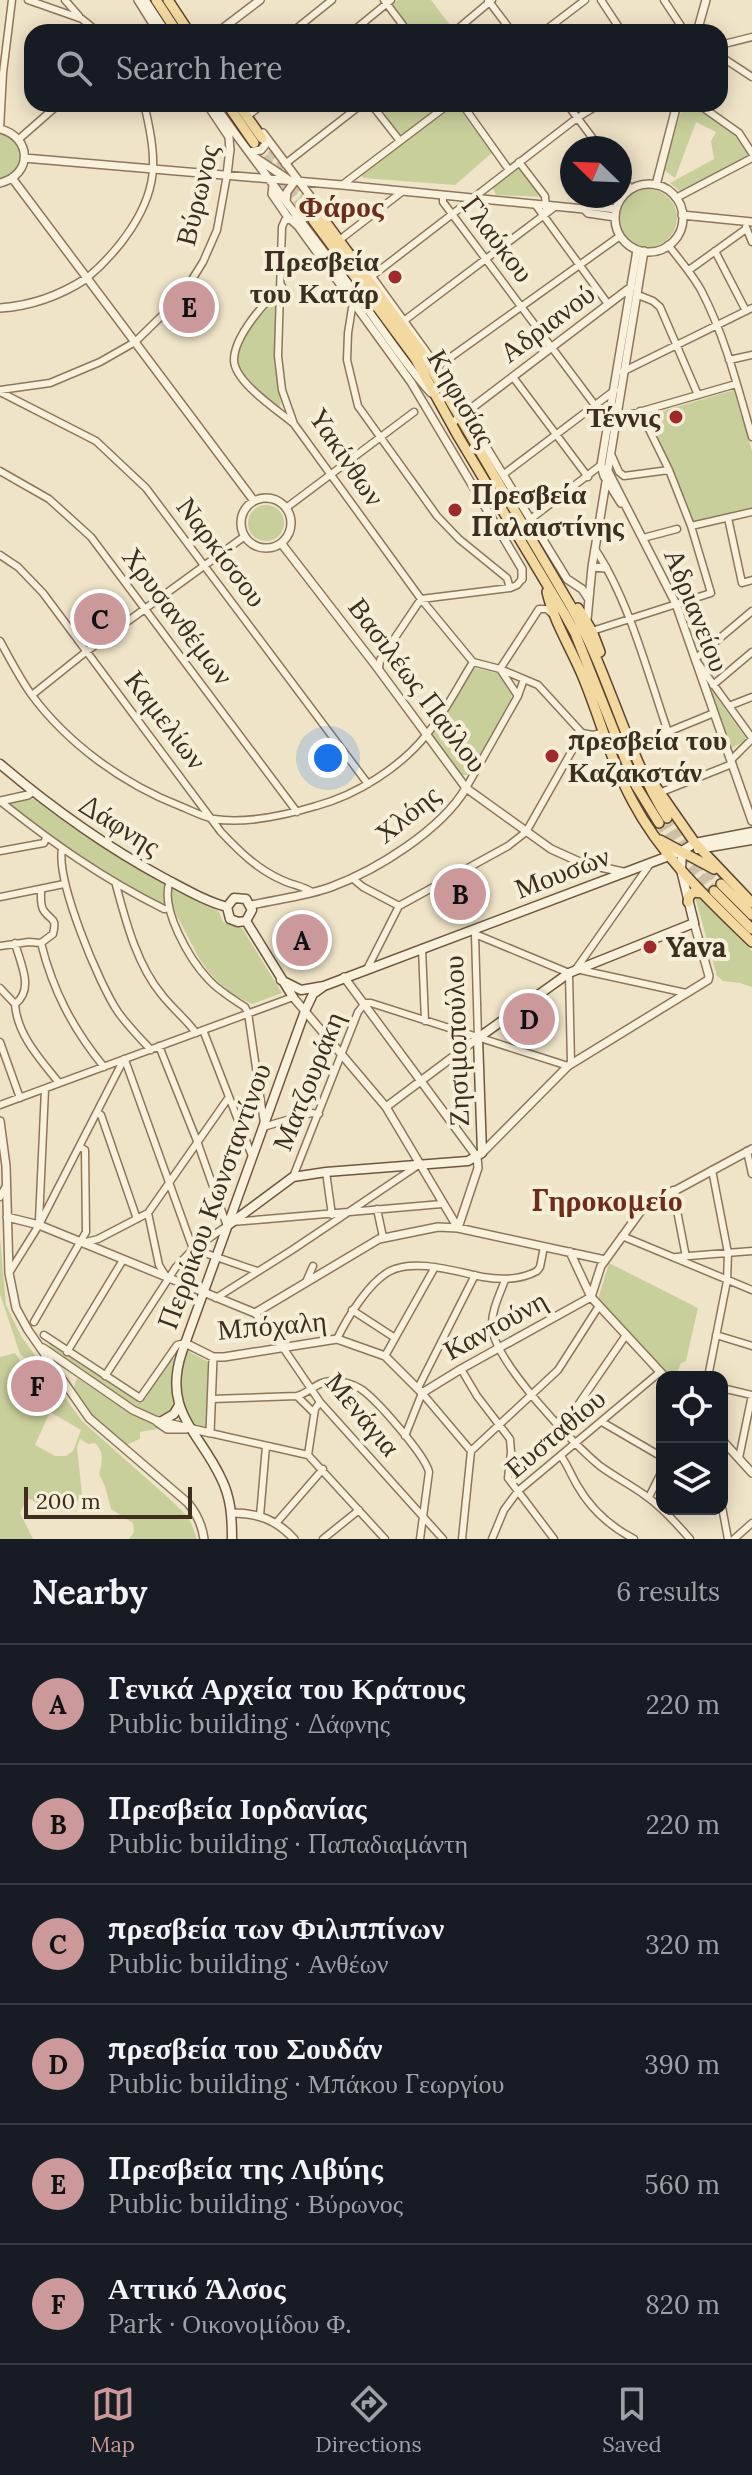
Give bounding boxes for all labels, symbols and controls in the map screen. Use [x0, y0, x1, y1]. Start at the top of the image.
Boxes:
search box [24, 24, 728, 112]
icon: search [52, 46, 96, 90]
text: Search here [116, 49, 283, 87]
north arrow [560, 136, 632, 208]
street label: Βύρωνος [167, 141, 227, 249]
district label: Φάρος [298, 187, 384, 225]
street label: Γλαύκου [454, 189, 542, 289]
place label: Πρεσβεία του Κατάρ [250, 243, 379, 311]
marker: Πρεσβεία του Κατάρ [386, 268, 404, 286]
street label: Αδριανού [492, 275, 602, 371]
pin: E [163, 277, 215, 337]
street label: Κηφισίας [420, 343, 504, 453]
place label: Τέννις [586, 399, 661, 435]
street label: Υακίνθων [301, 401, 393, 513]
marker: Τέννις [667, 408, 685, 426]
place label: Πρεσβεία Παλαιστίνης [471, 476, 625, 544]
street label: Ναρκίσσου [169, 490, 275, 614]
marker: Πρεσβεία Παλαιστίνης [446, 501, 464, 519]
street label: Χρυσανθέμων [114, 540, 242, 692]
street label: Αδριανείου [656, 543, 738, 677]
pin: C [74, 589, 126, 649]
street label: Βασιλέως Παύλου [341, 591, 495, 779]
street label: Καμελίων [117, 663, 215, 777]
place label: πρεσβεία του Καζακστάν [568, 722, 727, 790]
your location [308, 738, 348, 778]
marker: πρεσβεία του Καζακστάν [543, 747, 561, 765]
street label: Χλόης [367, 777, 447, 851]
street label: Δάφνης [73, 786, 167, 864]
street label: Μουσών [509, 837, 615, 907]
pin: B [434, 864, 486, 924]
pin: A [276, 910, 328, 970]
place label: Yava [666, 929, 727, 965]
marker: Yava [641, 938, 659, 956]
street label: Ζησιμοπούλου [435, 955, 477, 1127]
pin: D [503, 989, 555, 1049]
street label: Ματζουράκη [264, 1006, 352, 1156]
street label: Περρίκου Κωνσταντίνου [149, 1058, 279, 1334]
district label: Γηροκομείο [531, 1181, 683, 1219]
street label: Καντούνη [437, 1282, 553, 1368]
street label: Μπόχαλη [216, 1302, 328, 1348]
pin: F [11, 1356, 63, 1416]
street label: Μενάγια [318, 1365, 409, 1464]
map controls [656, 1371, 728, 1515]
button: locate [656, 1371, 728, 1443]
street label: Ευσταθίου [497, 1380, 613, 1486]
button: layers [656, 1443, 728, 1515]
scale bar [24, 1483, 192, 1519]
text: 200 m [36, 1487, 101, 1515]
text: Nearby [32, 1570, 148, 1613]
text: 6 results [616, 1575, 720, 1608]
text: Γενικά Αρχεία του Κράτους [108, 1669, 465, 1707]
text: A [49, 1688, 67, 1721]
text: 220 m [646, 1688, 720, 1721]
text: Public building · Δάφνης [108, 1707, 390, 1740]
text: Πρεσβεία Ιορδανίας [108, 1789, 367, 1827]
text: B [49, 1808, 67, 1841]
text: 220 m [646, 1808, 720, 1841]
text: Public building · Παπαδιαμάντη [108, 1827, 468, 1860]
text: πρεσβεία των Φιλιππίνων [108, 1909, 444, 1947]
text: C [49, 1928, 67, 1961]
text: 320 m [645, 1928, 720, 1961]
text: Public building · Ανθέων [108, 1947, 389, 1980]
text: πρεσβεία του Σουδάν [108, 2029, 382, 2067]
text: D [48, 2048, 68, 2081]
text: 390 m [644, 2048, 720, 2081]
text: Public building · Μπάκου Γεωργίου [108, 2067, 504, 2100]
text: Πρεσβεία της Λιβύης [108, 2149, 383, 2187]
text: E [50, 2168, 66, 2201]
text: 560 m [645, 2168, 720, 2201]
text: Public building · Βύρωνος [108, 2187, 403, 2220]
text: Αττικό Άλσος [108, 2269, 286, 2307]
text: F [51, 2288, 65, 2321]
text: 820 m [645, 2288, 720, 2321]
text: Park · Οικονομίδου Φ. [108, 2307, 352, 2340]
tab: Map [90, 2382, 135, 2458]
tab: Directions [315, 2382, 422, 2458]
tab: Saved [602, 2382, 662, 2458]

